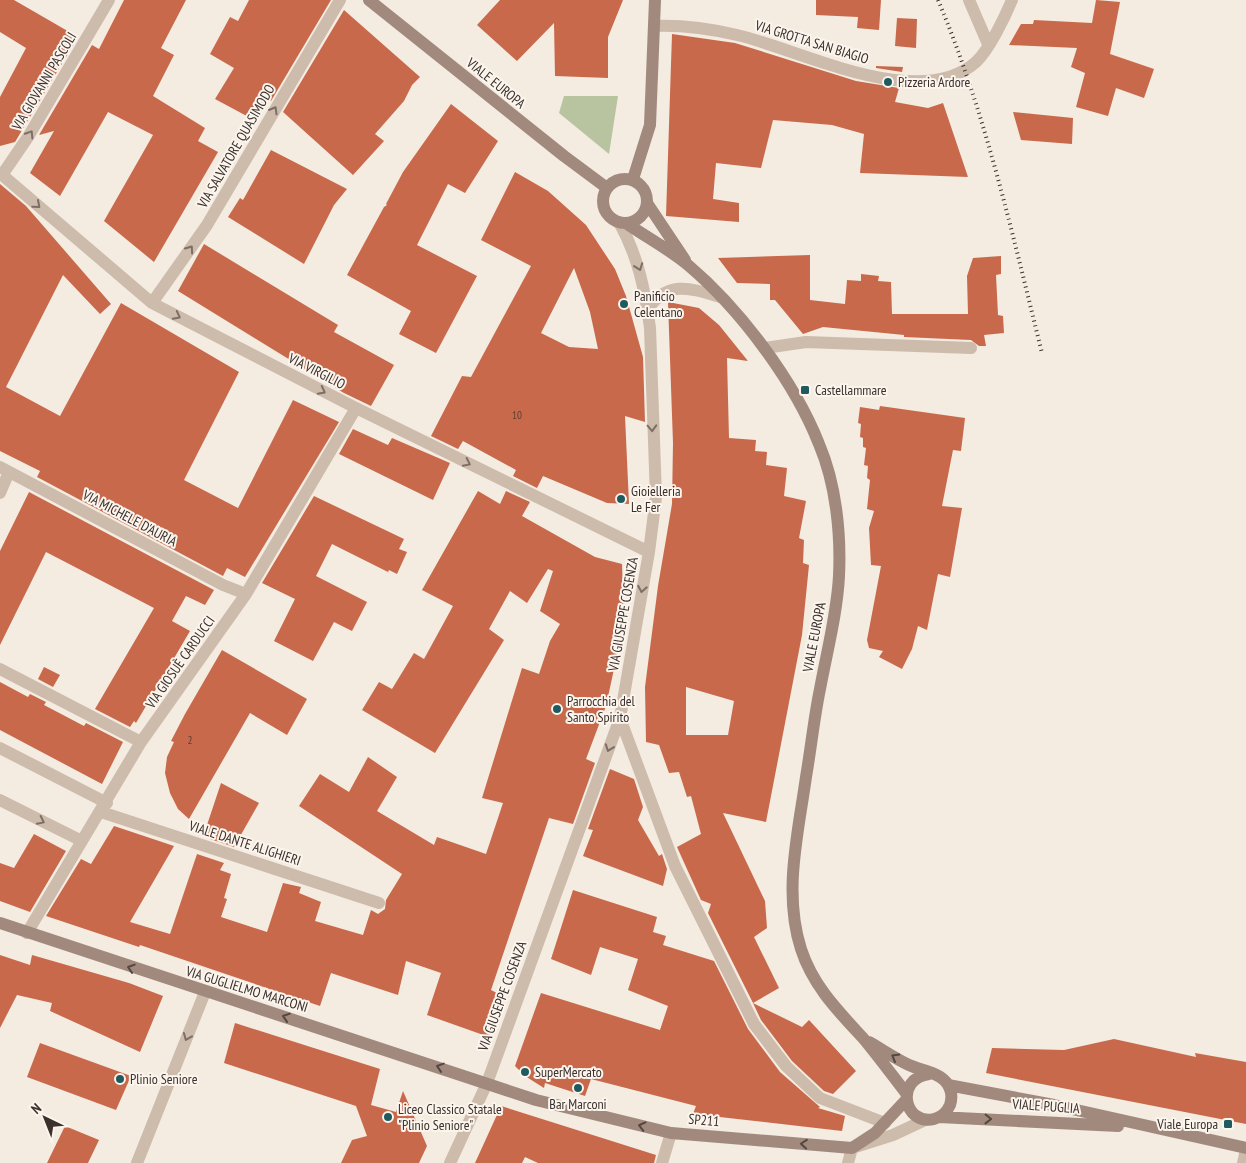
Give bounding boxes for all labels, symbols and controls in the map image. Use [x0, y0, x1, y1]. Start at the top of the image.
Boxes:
street label: VIA GROTTA SAN BIAGIO [752, 16, 871, 68]
street label: VIA GIOVANNI PASCOLI [7, 29, 80, 134]
street label: VIALE EUROPA [462, 53, 529, 112]
place label: Pizzeria Ardore [898, 73, 971, 91]
marker: Pizzeria Ardore [882, 76, 894, 88]
street label: VIA SALVATORE QUASIMODO [193, 81, 279, 212]
one-way arrow [268, 106, 278, 115]
one-way arrow [23, 131, 33, 140]
one-way arrow [31, 199, 40, 208]
one-way arrow [184, 245, 193, 255]
one-way arrow [633, 262, 643, 270]
place label: Panificio Celentano [634, 287, 683, 321]
marker: Panificio Celentano [618, 298, 630, 310]
one-way arrow [172, 310, 181, 320]
street label: VIA VIRGILIO [285, 349, 349, 393]
place label: Castellammare [815, 381, 887, 399]
marker: Castellammare [799, 384, 811, 396]
one-way arrow [317, 385, 326, 395]
house number: 10 [512, 408, 522, 422]
one-way arrow [647, 424, 658, 432]
one-way arrow [462, 457, 471, 467]
place label: Gioielleria Le Fer [631, 482, 681, 516]
street label: VIA MICHELE D'AURIA [79, 485, 181, 551]
marker: Gioielleria Le Fer [615, 493, 627, 505]
street label: VIA GIUSEPPE COSENZA [604, 555, 642, 674]
one-way arrow [638, 585, 648, 594]
street label: VIALE EUROPA [798, 600, 830, 674]
street label: VIA GIOSUÈ CARDUCCI [141, 612, 219, 713]
place label: Parrocchia del Santo Spirito [567, 692, 636, 726]
marker: Parrocchia del Santo Spirito [551, 703, 563, 715]
house number: 2 [188, 733, 193, 747]
one-way arrow [605, 743, 615, 752]
one-way arrow [36, 814, 45, 825]
street label: VIALE DANTE ALIGHIERI [186, 816, 303, 870]
street label: VIA GIUSEPPE COSENZA [473, 938, 530, 1054]
street label: VIA GUGLIELMO MARCONI [183, 962, 310, 1016]
one-way arrow [127, 963, 136, 973]
one-way arrow [282, 1012, 291, 1022]
one-way arrow [183, 1032, 193, 1041]
one-way arrow [892, 1054, 901, 1064]
one-way arrow [437, 1063, 445, 1073]
place label: SuperMercato [535, 1063, 602, 1081]
marker: SuperMercato [519, 1066, 531, 1078]
place label: Plinio Seniore [130, 1070, 198, 1088]
marker: Plinio Seniore [114, 1073, 126, 1085]
marker: Bar Marconi [572, 1082, 584, 1094]
north arrow [20, 1093, 70, 1143]
place label: Bar Marconi [549, 1095, 607, 1113]
street label: VIALE PUGLIA [1011, 1095, 1081, 1117]
text: N [27, 1099, 45, 1118]
place label: Liceo Classico Statale "Plinio Seniore" [398, 1100, 502, 1134]
street label: SP211 [688, 1110, 720, 1130]
marker: Liceo Classico Statale "Plinio Seniore" [382, 1111, 394, 1123]
one-way arrow [984, 1113, 992, 1124]
place label: Viale Europa [1156, 1115, 1218, 1133]
marker: Viale Europa [1222, 1118, 1234, 1130]
one-way arrow [638, 1121, 647, 1132]
one-way arrow [799, 1138, 807, 1149]

